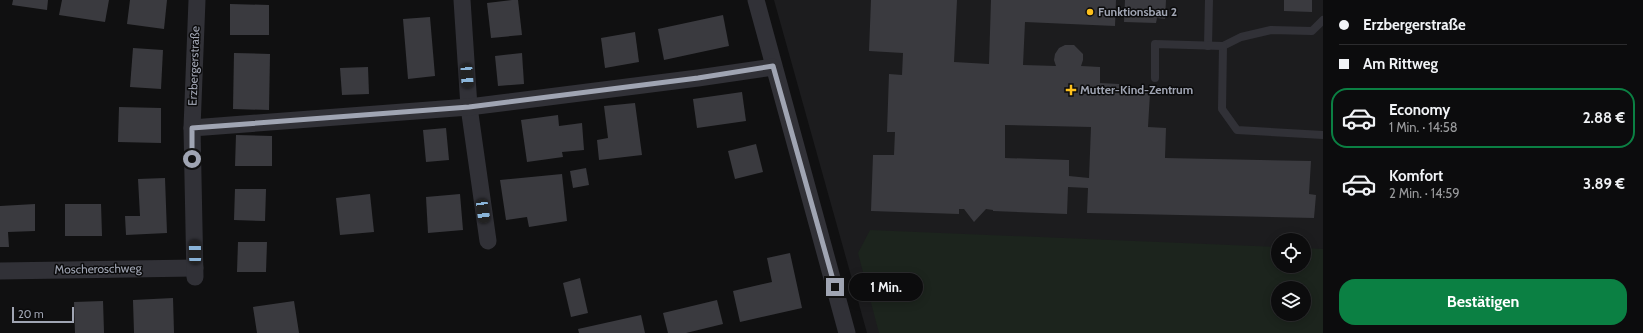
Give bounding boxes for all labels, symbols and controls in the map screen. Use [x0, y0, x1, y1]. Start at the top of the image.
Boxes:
place label: Funktionsbau 2 [1098, 4, 1177, 19]
marker: Funktionsbau 2 [1085, 7, 1095, 17]
text: Erzbergerstraße [1363, 16, 1466, 34]
street label: Erzbergerstraße [185, 26, 202, 106]
text: Am Rittweg [1363, 55, 1438, 73]
car [460, 64, 474, 88]
place label: Mutter-Kind-Zentrum [1080, 82, 1193, 97]
marker: Mutter-Kind-Zentrum [1065, 84, 1077, 96]
icon: car [1341, 100, 1377, 136]
text: Economy [1389, 101, 1450, 119]
text: 2.88 € [1583, 109, 1625, 127]
text: 1 Min. · 14:58 [1389, 119, 1458, 135]
route start [183, 150, 201, 168]
icon: car [1341, 166, 1377, 202]
text: Komfort [1389, 167, 1443, 185]
text: 3.89 € [1583, 175, 1625, 193]
text: 2 Min. · 14:59 [1389, 185, 1460, 201]
car [475, 198, 491, 224]
map controls [1271, 233, 1311, 321]
button: locate [1271, 233, 1311, 273]
car [189, 240, 201, 264]
street label: Moscheroschweg [54, 260, 143, 277]
callout: 1 Min. [849, 273, 923, 301]
route end [826, 278, 844, 296]
text: 1 Min. [870, 279, 902, 295]
button: Bestätigen [1339, 279, 1627, 325]
button: layers [1271, 281, 1311, 321]
scale bar [12, 305, 74, 324]
text: 20 m [18, 307, 44, 321]

